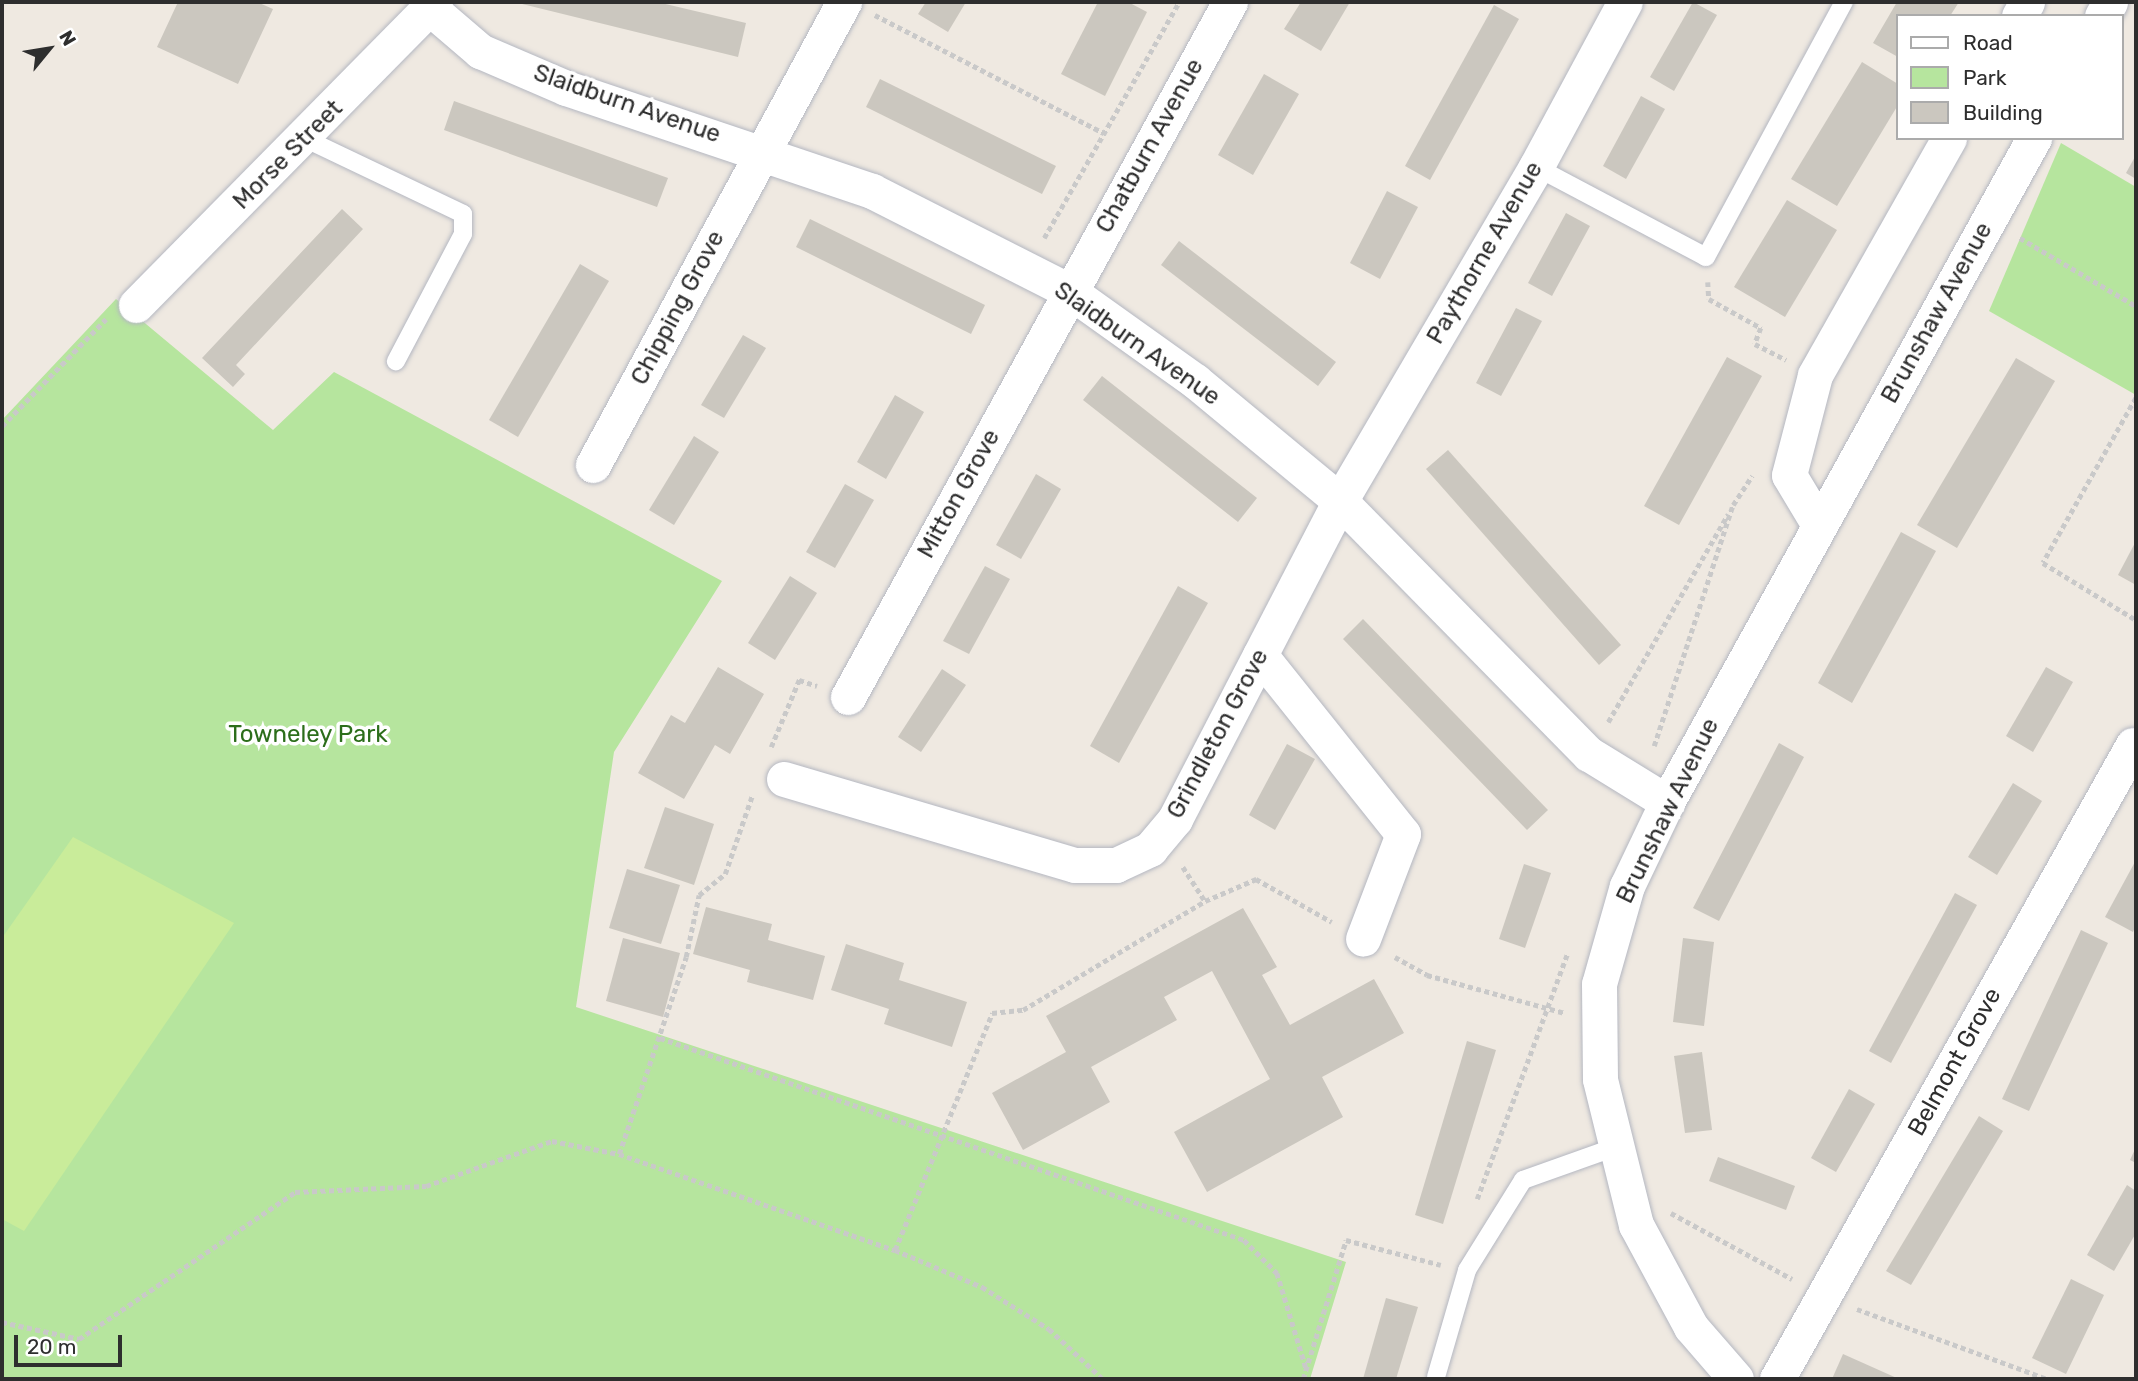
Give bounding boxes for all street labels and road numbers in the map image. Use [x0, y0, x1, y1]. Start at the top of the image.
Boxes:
street label: Chatburn Avenue [1090, 54, 1210, 238]
street label: Slaidburn Avenue [529, 58, 725, 150]
street label: Morse Street [227, 94, 349, 216]
street label: Paythorne Avenue [1421, 157, 1549, 349]
street label: Brunshaw Avenue [1875, 217, 1999, 409]
street label: Chipping Grove [625, 226, 731, 390]
street label: Slaidburn Avenue [1048, 276, 1226, 412]
street label: Mitton Grove [912, 425, 1006, 563]
street label: Grindleton Grove [1161, 644, 1275, 824]
street label: Brunshaw Avenue [1610, 713, 1726, 909]
street label: Belmont Grove [1902, 983, 2008, 1141]

